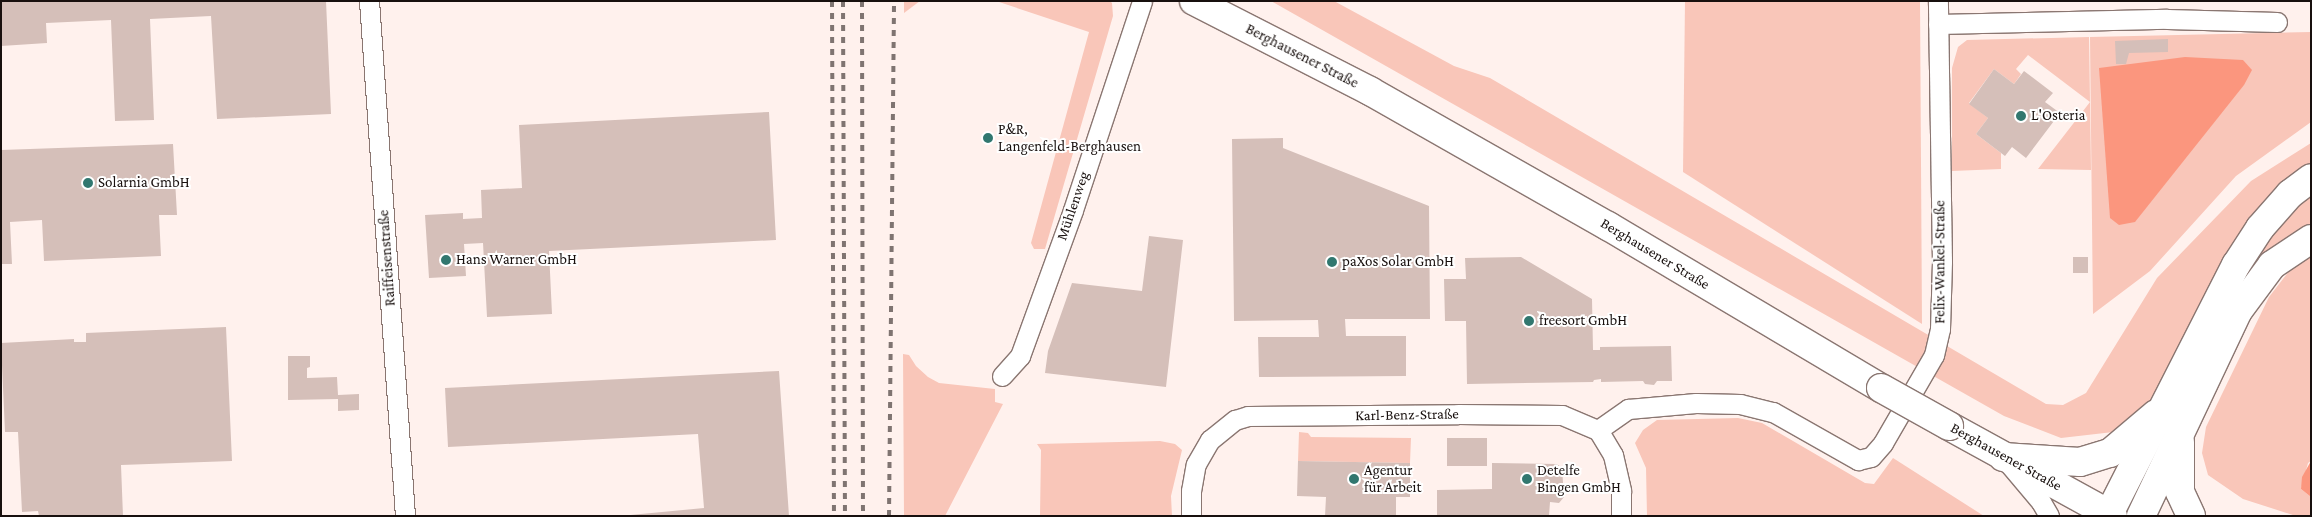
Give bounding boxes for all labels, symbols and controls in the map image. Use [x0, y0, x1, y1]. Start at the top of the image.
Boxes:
street label: Berghausener Straße [1243, 20, 1361, 92]
place label: L'Osteria [2031, 107, 2086, 125]
marker: L'Osteria [2015, 110, 2027, 122]
place label: P&R, Langenfeld-Berghausen [998, 120, 1141, 155]
marker: P&R, Langenfeld-Berghausen [982, 132, 994, 144]
street label: Mühlenweg [1053, 169, 1093, 243]
place label: Solarnia GmbH [98, 174, 190, 192]
marker: Solarnia GmbH [82, 177, 94, 189]
street label: Felix-Wankel-Straße [1931, 200, 1949, 324]
street label: Raiffeisenstraße [375, 209, 399, 307]
street label: Berghausener Straße [1597, 214, 1713, 294]
place label: Hans Warner GmbH [456, 251, 577, 269]
place label: paXos Solar GmbH [1342, 253, 1454, 271]
marker: Hans Warner GmbH [440, 254, 452, 266]
marker: paXos Solar GmbH [1326, 256, 1338, 268]
place label: freesort GmbH [1539, 312, 1627, 330]
marker: freesort GmbH [1523, 315, 1535, 327]
street label: Karl-Benz-Straße [1355, 405, 1459, 425]
street label: Berghausener Straße [1947, 419, 2065, 495]
place label: Agentur für Arbeit [1364, 461, 1422, 496]
place label: Detelfe Bingen GmbH [1537, 461, 1621, 496]
marker: Agentur für Arbeit [1348, 473, 1360, 485]
marker: Detelfe Bingen GmbH [1521, 473, 1533, 485]

